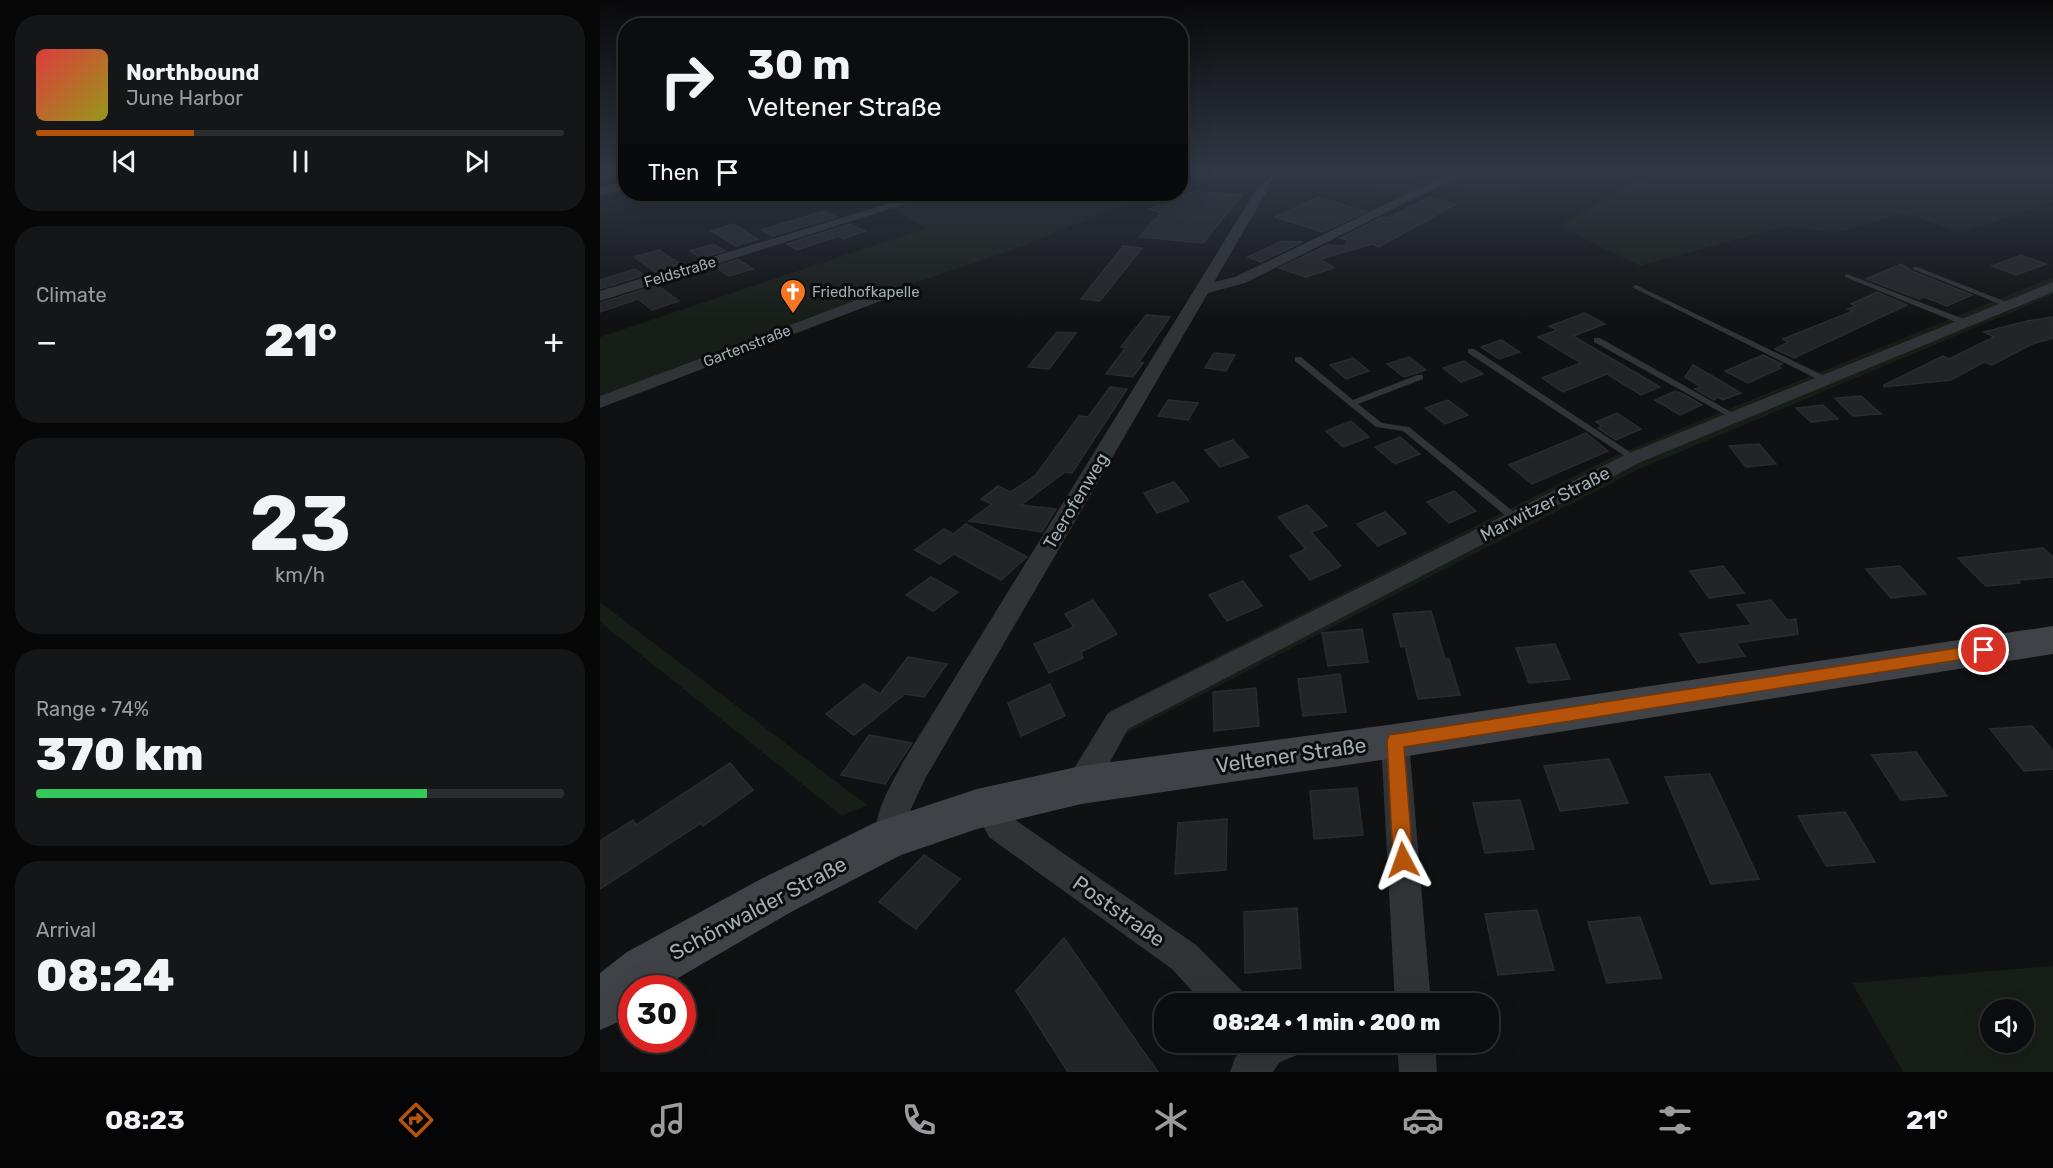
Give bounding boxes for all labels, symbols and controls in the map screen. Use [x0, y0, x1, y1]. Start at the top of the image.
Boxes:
text: 30 m [747, 40, 851, 90]
icon: right [648, 42, 726, 120]
text: Northbound [126, 59, 259, 86]
text: June Harbor [126, 86, 243, 110]
text: Veltener Straße [747, 91, 942, 123]
icon: previous [108, 145, 141, 178]
icon: pause [284, 145, 317, 178]
icon: next [460, 145, 493, 178]
icon: arrive [711, 156, 744, 189]
text: Then [648, 159, 699, 186]
street label: Feldstraße [642, 253, 718, 291]
church icon: Friedhofkapelle [778, 277, 808, 315]
text: Climate [36, 283, 107, 307]
place label: Friedhofkapelle [812, 283, 920, 301]
text: 21° [264, 314, 337, 367]
street label: Gartenstraße [701, 321, 793, 371]
text: − [36, 322, 57, 361]
text: + [543, 322, 564, 361]
street label: Teerofenweg [1039, 449, 1113, 553]
street label: Marwitzer Straße [1477, 462, 1613, 546]
text: 23 [249, 477, 351, 570]
text: km/h [275, 563, 325, 587]
pin [1958, 624, 2009, 675]
icon: arrive [1967, 633, 2000, 666]
text: Range · 74% [36, 697, 149, 721]
text: 370 km [36, 728, 204, 781]
street label: Veltener Straße [1214, 732, 1368, 778]
position arrow [1371, 828, 1435, 892]
street label: Schönwalder Straße [665, 851, 851, 965]
street label: Poststraße [1068, 870, 1170, 952]
text: Arrival [36, 918, 96, 942]
text: 08:24 [36, 949, 175, 1002]
speed limit sign: 30 [618, 975, 696, 1053]
map controls [1980, 999, 2034, 1053]
button: sound [1980, 999, 2034, 1053]
text: 08:24 · 1 min · 200 m [1213, 1009, 1440, 1036]
icon: directions [395, 1099, 437, 1141]
icon: music [647, 1099, 689, 1141]
icon: phone [898, 1099, 940, 1141]
icon: climate [1150, 1099, 1192, 1141]
icon: car [1402, 1099, 1444, 1141]
icon: filters [1654, 1099, 1696, 1141]
text: 08:23 [105, 1104, 185, 1136]
text: 21° [1906, 1104, 1948, 1136]

